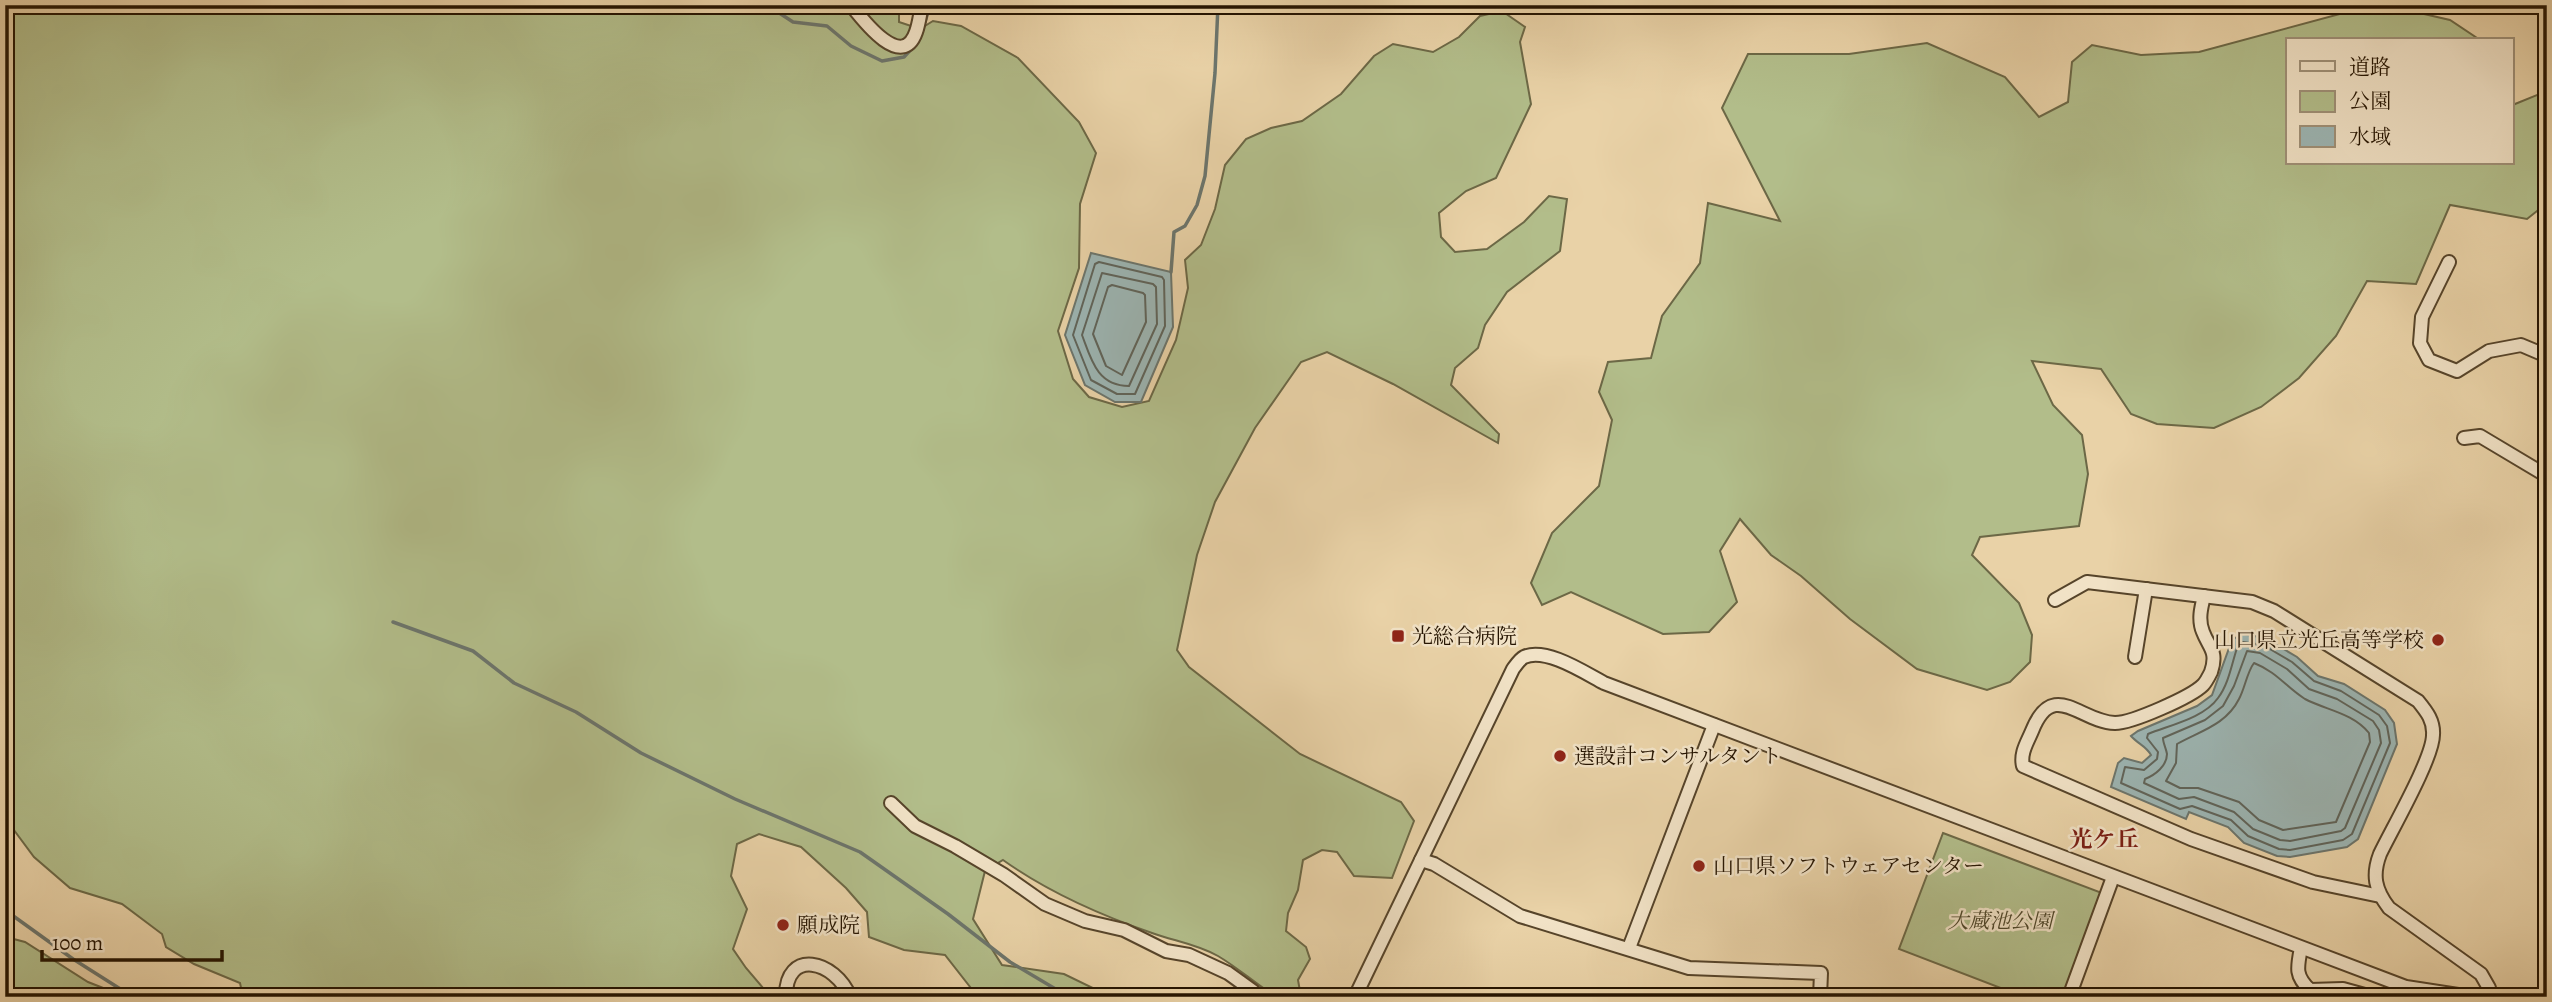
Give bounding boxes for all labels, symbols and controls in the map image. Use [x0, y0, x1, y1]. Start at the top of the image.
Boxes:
legend [2286, 38, 2514, 164]
text: 道路 [2349, 53, 2391, 81]
text: 公園 [2349, 87, 2391, 115]
text: 水域 [2349, 123, 2391, 151]
place label: 光総合病院 [1412, 622, 1517, 650]
place label: 山口県立光丘高等学校 [2214, 626, 2424, 654]
marker: 光総合病院 [1390, 628, 1406, 644]
marker: 山口県立光丘高等学校 [2430, 632, 2446, 648]
place label: 選設計コンサルタント [1574, 742, 1782, 770]
marker: 選設計コンサルタント [1552, 748, 1568, 764]
district label: 光ケ丘 [2070, 824, 2139, 855]
place label: 山口県ソフトウェアセンター [1713, 852, 1984, 880]
marker: 山口県ソフトウェアセンター [1691, 858, 1707, 874]
park label: 大蔵池公園 [1948, 907, 2055, 935]
place label: 願成院 [797, 911, 860, 939]
marker: 願成院 [775, 917, 791, 933]
scale bar [42, 918, 222, 962]
text: 100 m [52, 929, 103, 957]

